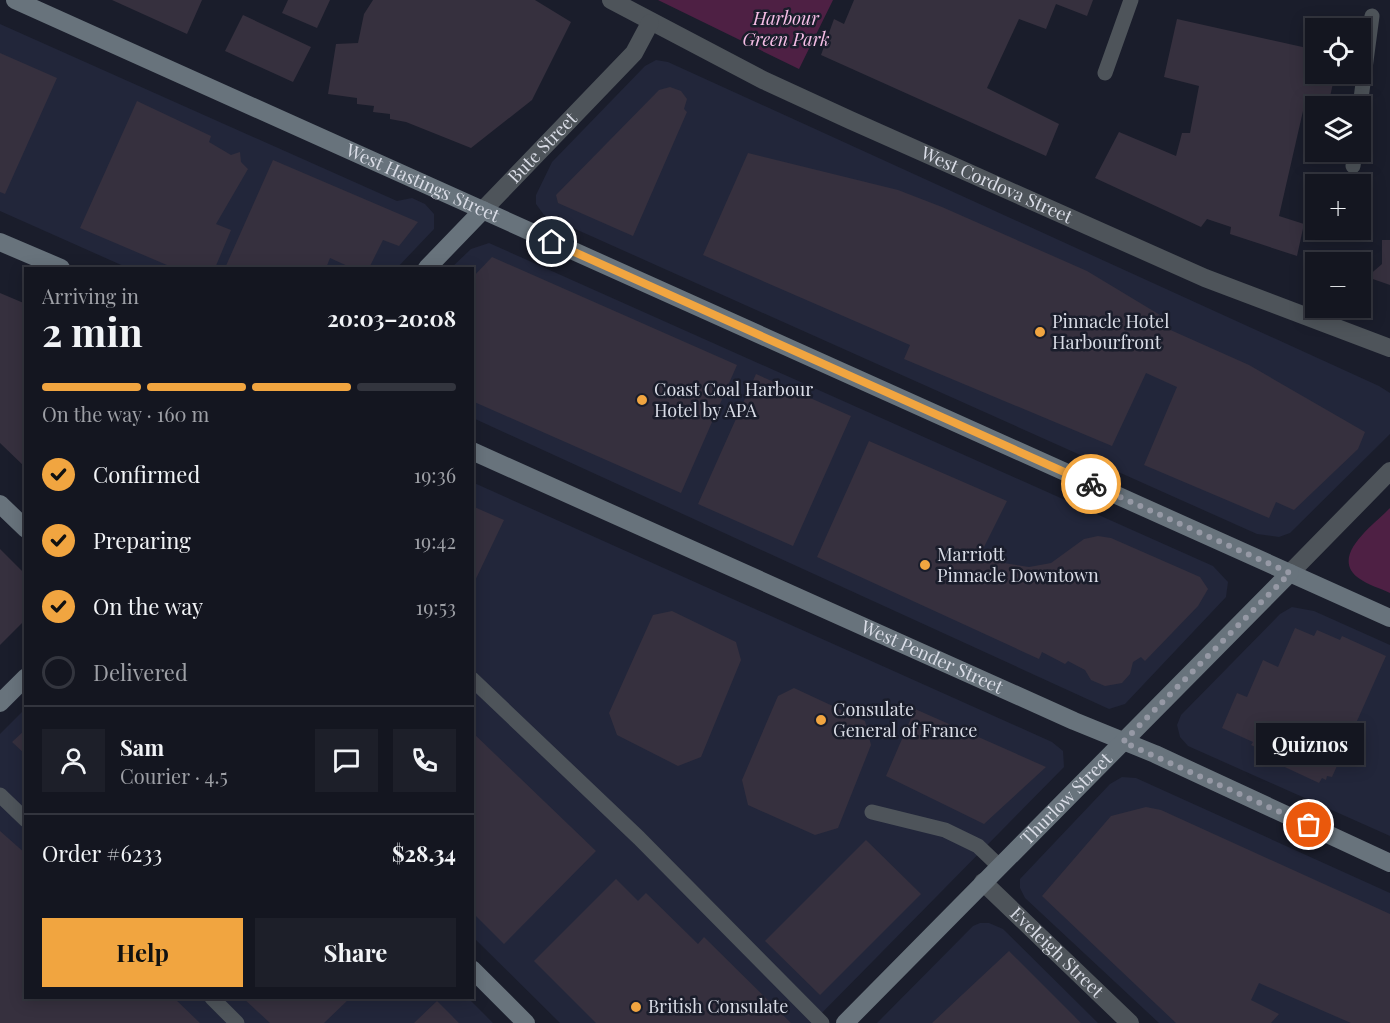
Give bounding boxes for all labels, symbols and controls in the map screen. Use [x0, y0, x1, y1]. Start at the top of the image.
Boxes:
park label: Harbour Green Park [742, 6, 830, 51]
map controls [1305, 18, 1371, 318]
button: locate [1305, 18, 1371, 84]
button: layers [1305, 96, 1371, 162]
street label: Bute Street [502, 106, 582, 188]
street label: West Hastings Street [342, 137, 504, 228]
street label: West Cordova Street [917, 140, 1077, 229]
button: + [1305, 174, 1371, 240]
pin [526, 216, 577, 267]
icon: home [535, 225, 568, 258]
button: − [1305, 252, 1371, 318]
text: Arriving in [42, 282, 139, 309]
text: 20:03–20:08 [327, 303, 456, 333]
text: 2 min [42, 305, 143, 357]
place label: Pinnacle Hotel Harbourfront [1052, 309, 1169, 354]
marker: Pinnacle Hotel Harbourfront [1033, 325, 1047, 339]
place label: Coast Coal Harbour Hotel by APA [654, 377, 813, 422]
marker: Coast Coal Harbour Hotel by APA [635, 393, 649, 407]
text: On the way · 160 m [42, 400, 209, 427]
courier [1061, 454, 1121, 514]
icon: check [42, 458, 75, 491]
text: Confirmed [93, 459, 200, 489]
text: 19:36 [414, 461, 456, 488]
icon: bike [1075, 468, 1108, 501]
icon: check [42, 524, 75, 557]
text: Preparing [93, 525, 191, 555]
text: 19:42 [414, 527, 456, 554]
place label: Marriott Pinnacle Downtown [937, 542, 1099, 587]
marker: Marriott Pinnacle Downtown [918, 558, 932, 572]
icon: check [42, 590, 75, 623]
text: On the way [93, 591, 203, 621]
text: 19:53 [416, 593, 456, 620]
street label: West Pender Street [857, 614, 1008, 699]
text: Delivered [93, 657, 188, 687]
place label: Consulate General of France [833, 697, 977, 742]
marker: Consulate General of France [814, 713, 828, 727]
callout: Quiznos [1255, 723, 1363, 765]
button: person [42, 729, 105, 792]
button: chat [315, 729, 378, 792]
button: phone [393, 729, 456, 792]
text: Quiznos [1272, 730, 1348, 757]
text: Sam [120, 732, 164, 762]
street label: Thurlow Street [1015, 747, 1117, 850]
text: Courier · 4.5 [120, 762, 228, 789]
pin [1283, 799, 1334, 850]
icon: bag [1292, 808, 1325, 841]
text: Order #6233 [42, 838, 162, 868]
text: $28.34 [392, 838, 456, 868]
street label: Eveleigh Street [1005, 901, 1110, 1003]
button: Help [42, 918, 243, 987]
button: Share [255, 918, 456, 987]
place label: British Consulate [648, 994, 788, 1018]
marker: British Consulate [629, 1000, 643, 1014]

